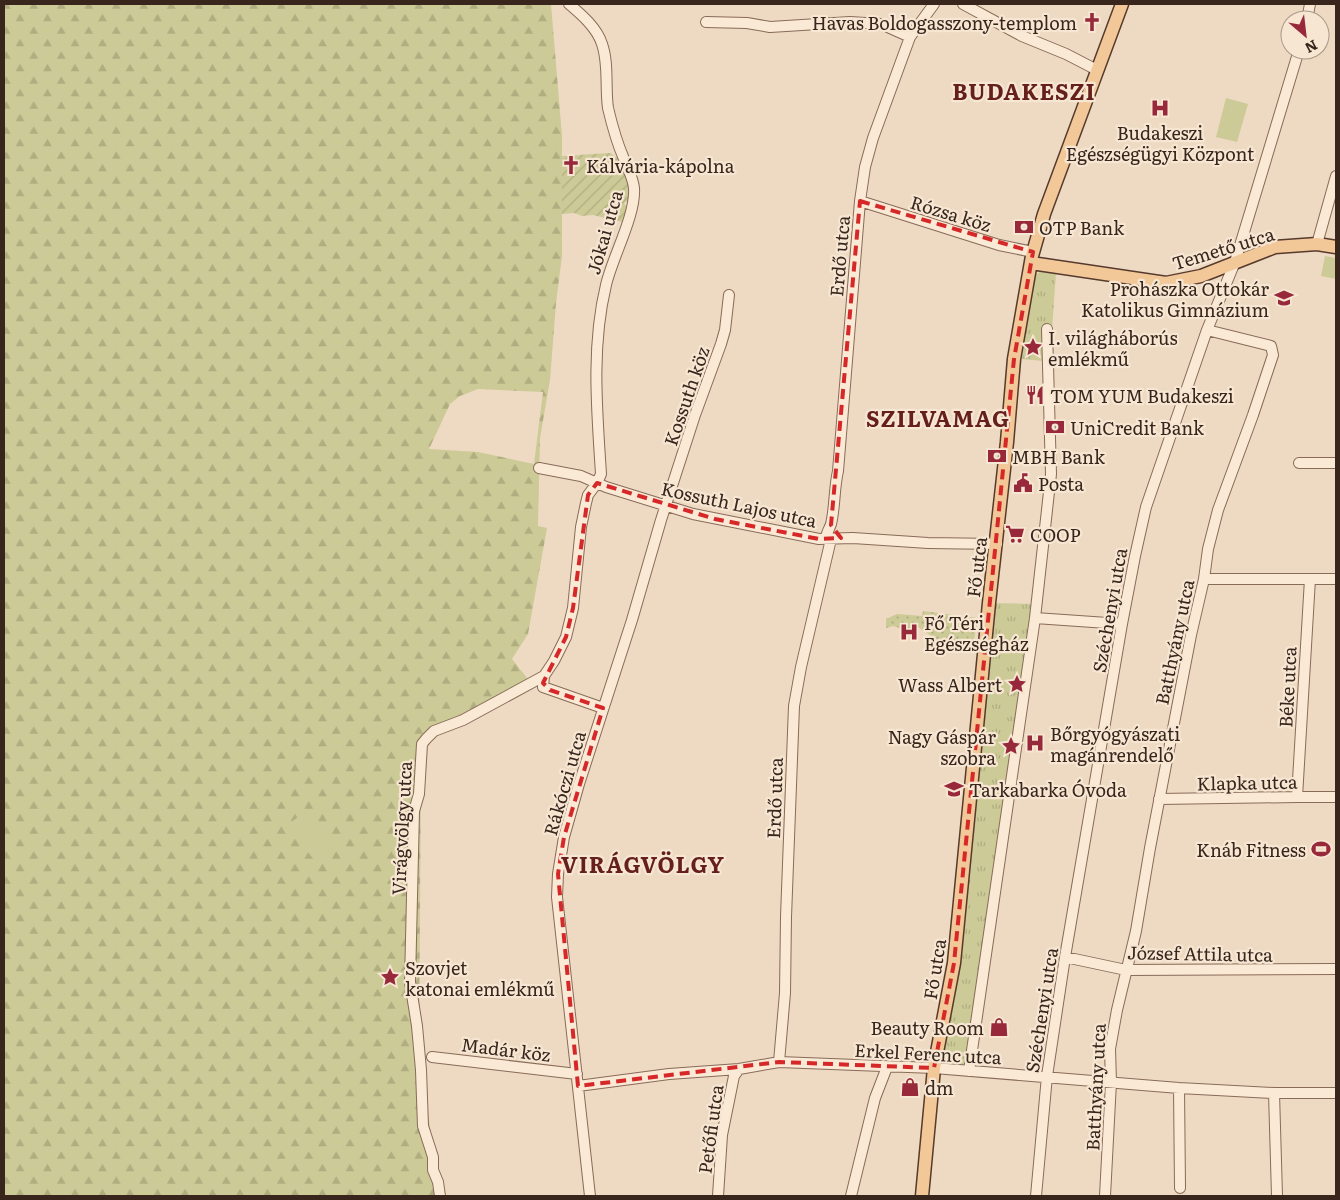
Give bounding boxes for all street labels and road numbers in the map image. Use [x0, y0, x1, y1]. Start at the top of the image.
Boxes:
street label: Jókai utca [579, 186, 629, 277]
street label: Rózsa köz [907, 188, 995, 238]
street label: Erdő utca [822, 214, 856, 298]
street label: Temető utca [1169, 220, 1278, 276]
street label: Kossuth köz [656, 343, 716, 449]
street label: Kossuth Lajos utca [659, 474, 820, 534]
street label: Fő utca [959, 535, 993, 599]
street label: Széchenyi utca [1085, 545, 1133, 675]
street label: Batthyány utca [1148, 576, 1201, 707]
street label: Béke utca [1271, 645, 1303, 728]
street label: Rákóczi utca [536, 727, 592, 839]
street label: Erdő utca [759, 756, 789, 839]
street label: Virágvölgy utca [384, 760, 418, 896]
street label: Klapka utca [1196, 768, 1298, 796]
street label: Fő utca [916, 936, 952, 1001]
street label: József Attila utca [1127, 938, 1273, 968]
street label: Széchenyi utca [1018, 945, 1064, 1074]
street label: Batthyány utca [1078, 1022, 1112, 1152]
street label: Madár köz [460, 1030, 553, 1068]
street label: Erkel Ferenc utca [854, 1036, 1003, 1070]
street label: Petőfi utca [690, 1082, 730, 1175]

